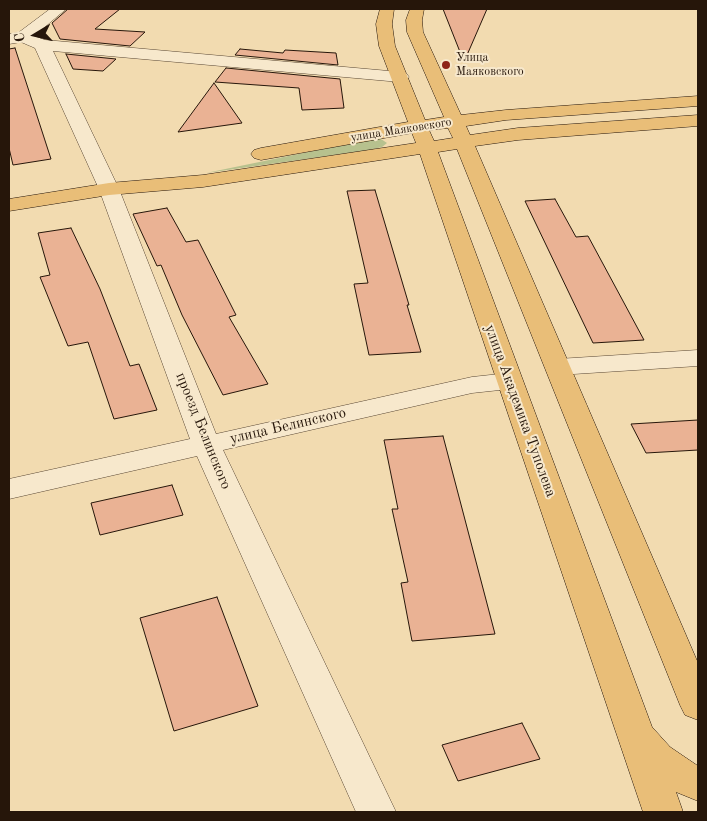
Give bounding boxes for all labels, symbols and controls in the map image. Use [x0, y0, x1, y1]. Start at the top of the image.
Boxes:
north arrow [10, 10, 60, 60]
text: С [13, 32, 28, 43]
place label: Улица Маяковского [456, 51, 524, 79]
marker: Улица Маяковского [440, 59, 452, 71]
street label: улица Маяковского [350, 115, 452, 145]
street label: улица Академика Туполева [480, 322, 560, 500]
street label: проезд Белинского [171, 370, 235, 492]
street label: улица Белинского [228, 404, 348, 448]

